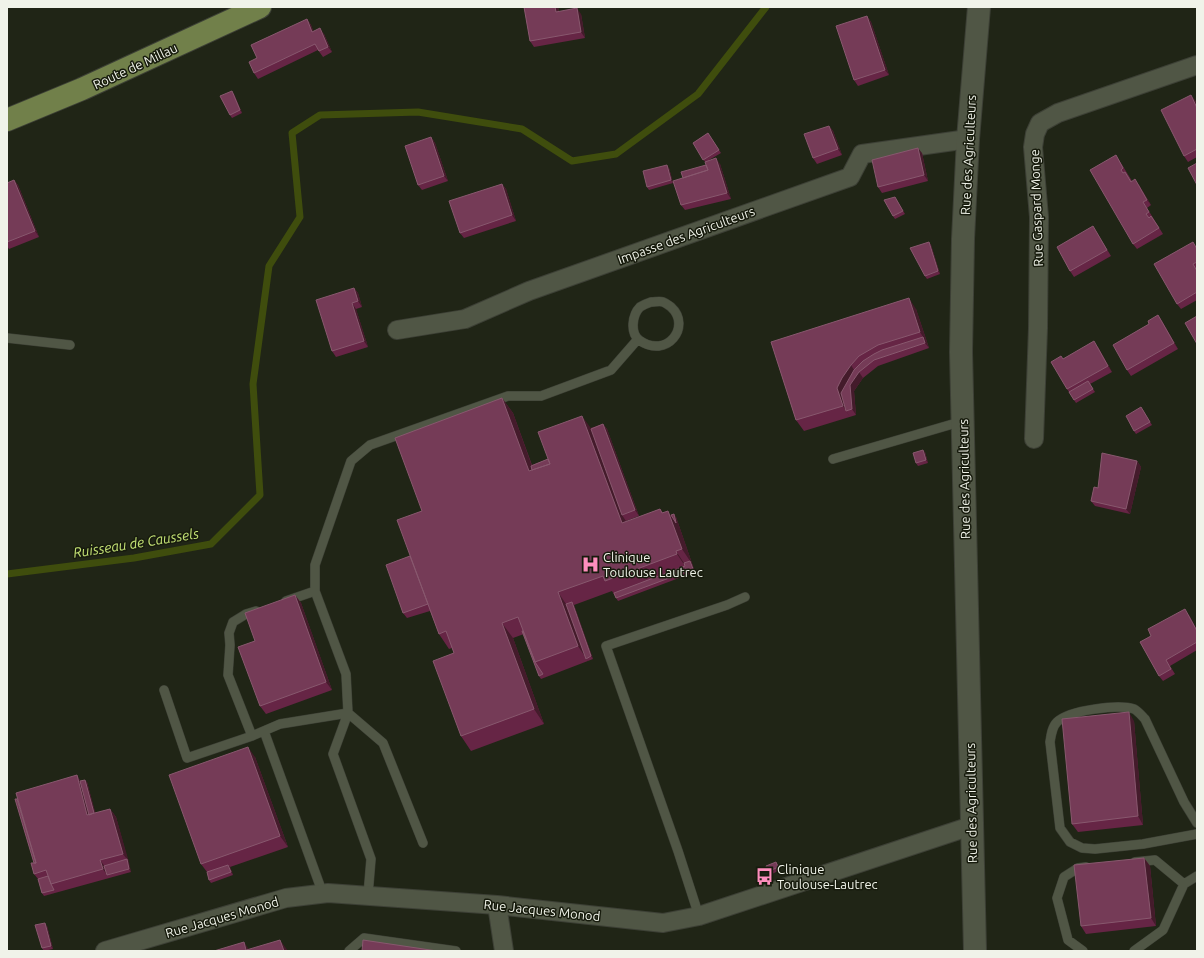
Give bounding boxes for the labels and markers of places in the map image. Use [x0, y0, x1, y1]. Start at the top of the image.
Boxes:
place label: Clinique Toulouse Lautrec [603, 550, 703, 579]
hospital icon: Clinique Toulouse Lautrec [580, 554, 600, 574]
place label: Clinique Toulouse-Lautrec [777, 862, 878, 891]
bus stop icon: Clinique Toulouse-Lautrec [754, 866, 774, 886]

